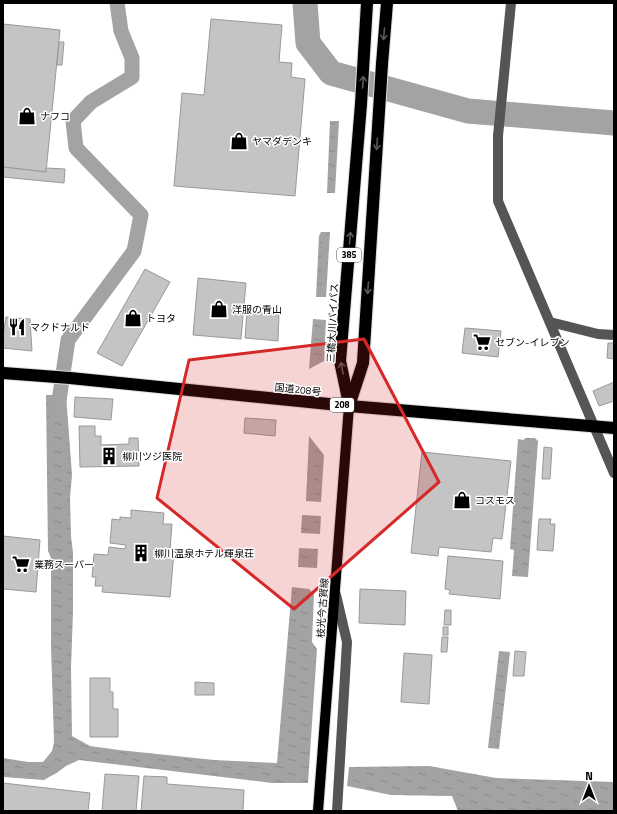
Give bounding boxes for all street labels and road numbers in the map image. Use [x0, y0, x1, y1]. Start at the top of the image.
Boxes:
road number: 385 [337, 248, 361, 262]
street label: 三橋大川バイパス [323, 283, 342, 363]
street label: 国道208号 [274, 380, 322, 399]
road number: 208 [330, 398, 354, 412]
street label: 枝光今古賀線 [313, 578, 332, 638]

